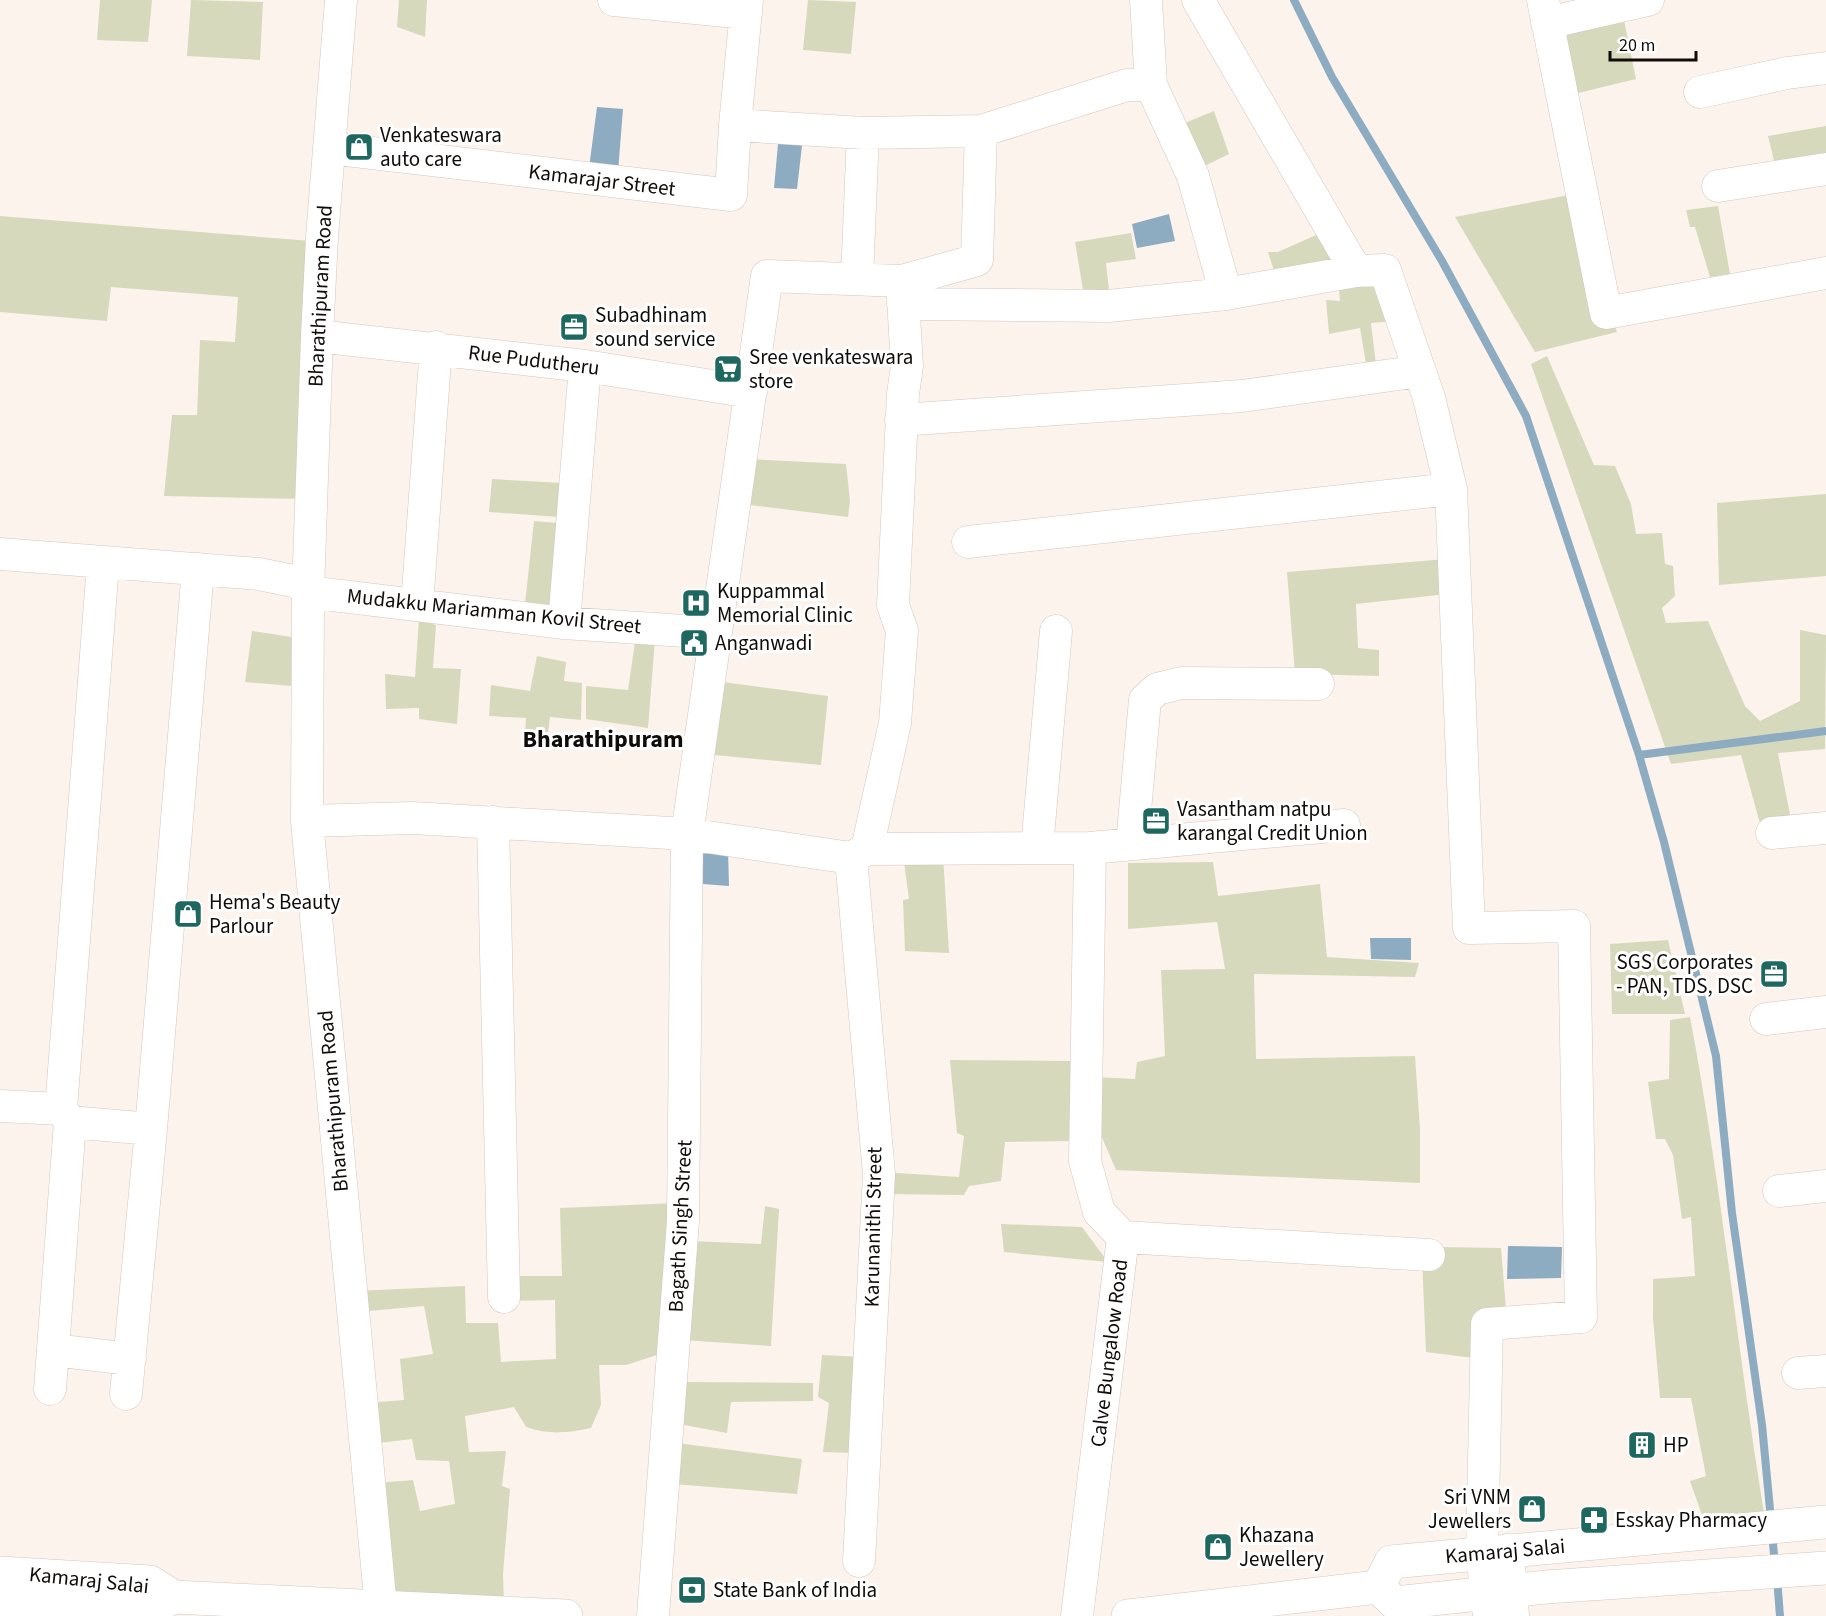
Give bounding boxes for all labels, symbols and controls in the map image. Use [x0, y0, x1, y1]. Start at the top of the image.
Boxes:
scale bar [1610, 24, 1696, 62]
text: 20 m [1619, 33, 1655, 58]
place label: Venkateswara auto care [380, 120, 502, 174]
shop icon: Venkateswara auto care [343, 131, 375, 163]
street label: Kamarajar Street [527, 156, 677, 204]
street label: Bharathipuram Road [300, 204, 340, 388]
place label: Subadhinam sound service [595, 300, 716, 354]
office icon: Subadhinam sound service [558, 311, 590, 343]
street label: Rue Pudutheru [467, 337, 601, 383]
place label: Sree venkateswara store [749, 342, 913, 396]
supermarket icon: Sree venkateswara store [712, 353, 744, 385]
place label: Kuppammal Memorial Clinic [717, 576, 853, 630]
street label: Mudakku Mariamman Kovil Street [345, 581, 643, 641]
hospital icon: Kuppammal Memorial Clinic [680, 587, 712, 619]
public building icon: Anganwadi [678, 627, 710, 659]
place label: Anganwadi [715, 628, 813, 658]
district label: Bharathipuram [523, 722, 683, 757]
place label: Vasantham natpu karangal Credit Union [1177, 794, 1368, 848]
office icon: Vasantham natpu karangal Credit Union [1140, 805, 1172, 837]
place label: Hema's Beauty Parlour [209, 887, 340, 941]
shop icon: Hema's Beauty Parlour [172, 898, 204, 930]
place label: SGS Corporates - PAN, TDS, DSC [1616, 947, 1753, 1001]
office icon: SGS Corporates - PAN, TDS, DSC [1758, 958, 1790, 990]
street label: Bharathipuram Road [310, 1009, 356, 1193]
street label: Bagath Singh Street [660, 1139, 700, 1313]
street label: Karunanithi Street [857, 1146, 889, 1308]
street label: Calve Bungalow Road [1083, 1257, 1135, 1449]
building icon: HP [1626, 1429, 1658, 1461]
place label: HP [1663, 1430, 1689, 1460]
place label: Sri VNM Jewellers [1428, 1482, 1511, 1536]
shop icon: Sri VNM Jewellers [1516, 1493, 1548, 1525]
pharmacy icon: Esskay Pharmacy [1578, 1504, 1610, 1536]
place label: Esskay Pharmacy [1615, 1505, 1767, 1535]
place label: Khazana Jewellery [1239, 1520, 1324, 1574]
shop icon: Khazana Jewellery [1202, 1531, 1234, 1563]
street label: Kamaraj Salai [1444, 1531, 1566, 1571]
street label: Kamaraj Salai [28, 1559, 150, 1601]
bank icon: State Bank of India [676, 1574, 708, 1606]
place label: State Bank of India [713, 1575, 877, 1605]

